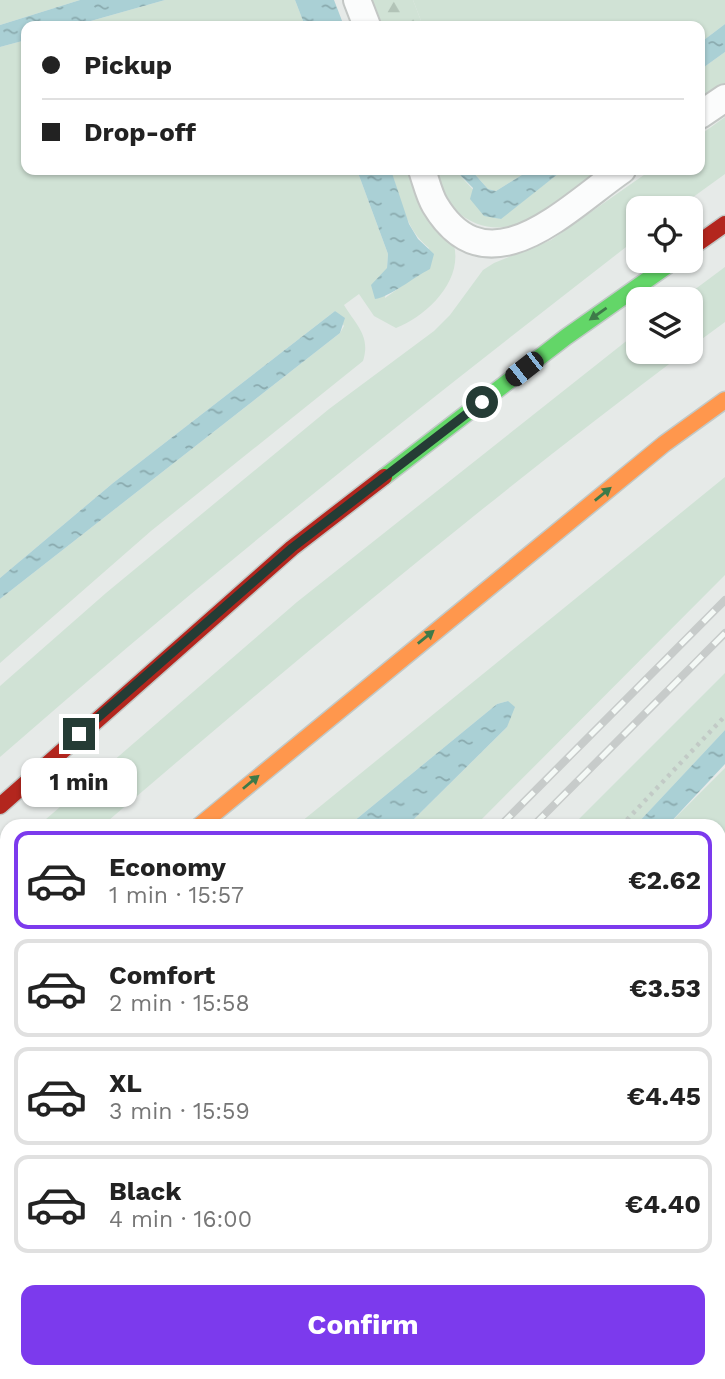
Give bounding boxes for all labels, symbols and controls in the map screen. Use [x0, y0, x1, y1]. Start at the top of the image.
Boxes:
text: Pickup [84, 50, 172, 80]
text: Drop-off [84, 117, 196, 147]
map controls [626, 196, 703, 364]
button: locate [626, 196, 703, 273]
button: layers [626, 287, 703, 364]
one-way arrow [589, 307, 607, 321]
car [501, 348, 548, 390]
route start [466, 386, 498, 418]
one-way arrow [593, 486, 611, 501]
one-way arrow [417, 630, 435, 645]
route end [63, 718, 95, 750]
callout: 1 min [21, 758, 137, 808]
text: 1 min [49, 769, 109, 796]
one-way arrow [242, 774, 260, 790]
icon: car [25, 849, 88, 912]
text: Economy [109, 852, 226, 882]
text: €2.62 [628, 865, 701, 895]
text: 1 min · 15:57 [109, 882, 244, 909]
icon: car [25, 957, 88, 1020]
text: Comfort [109, 960, 215, 990]
text: €3.53 [629, 973, 701, 1003]
text: 2 min · 15:58 [109, 990, 250, 1017]
icon: car [25, 1065, 88, 1128]
text: XL [109, 1068, 142, 1098]
text: €4.45 [627, 1081, 701, 1111]
text: 3 min · 15:59 [109, 1098, 250, 1125]
icon: car [25, 1173, 88, 1236]
text: Black [109, 1176, 181, 1206]
text: €4.40 [625, 1189, 701, 1219]
text: 4 min · 16:00 [109, 1206, 252, 1233]
button: Confirm [21, 1285, 705, 1365]

